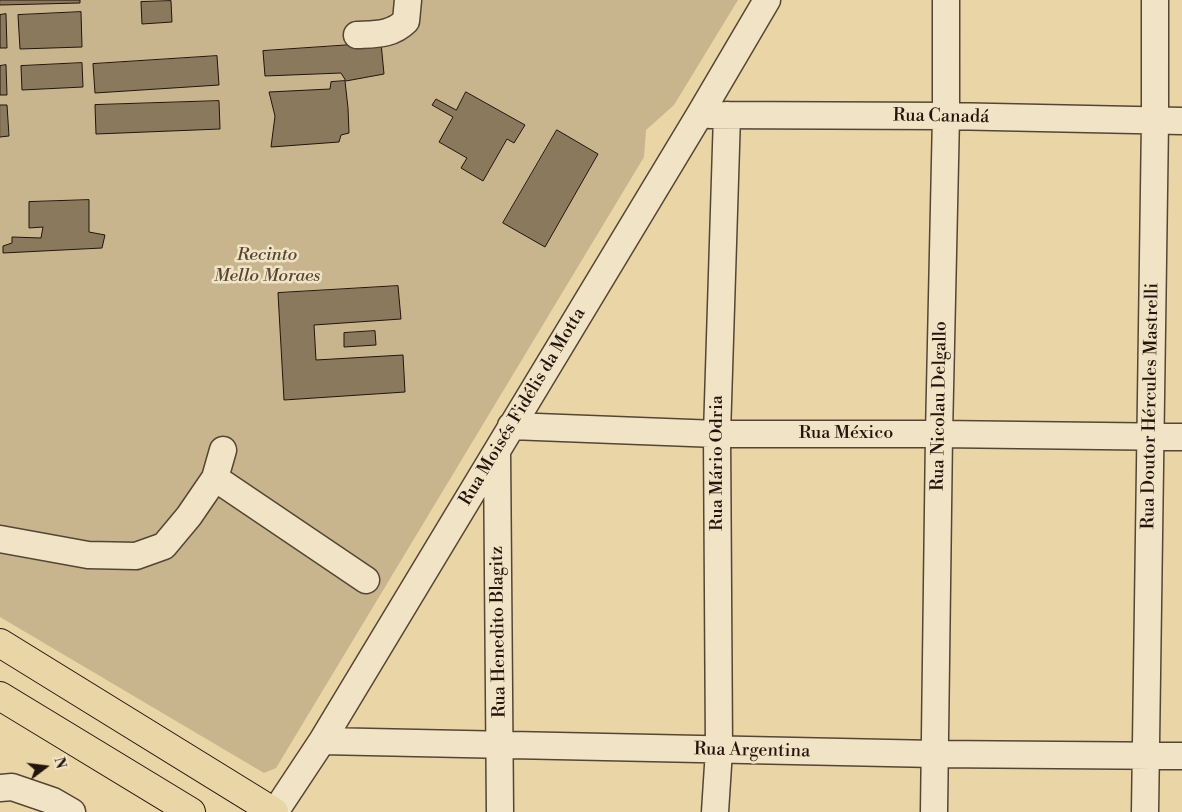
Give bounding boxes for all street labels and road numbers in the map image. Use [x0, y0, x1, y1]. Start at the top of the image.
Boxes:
street label: Rua Canadá [893, 105, 989, 129]
street label: Rua Doutor Hércules Mastrelli [1138, 282, 1164, 530]
street label: Rua Moisés Fidélis da Motta [455, 304, 591, 510]
street label: Rua Nicolau Delgallo [928, 321, 952, 491]
street label: Rua Mário Odria [707, 395, 729, 531]
street label: Rua México [799, 423, 893, 445]
street label: Rua Henedito Blagitz [487, 546, 511, 718]
street label: Rua Argentina [694, 739, 810, 763]

